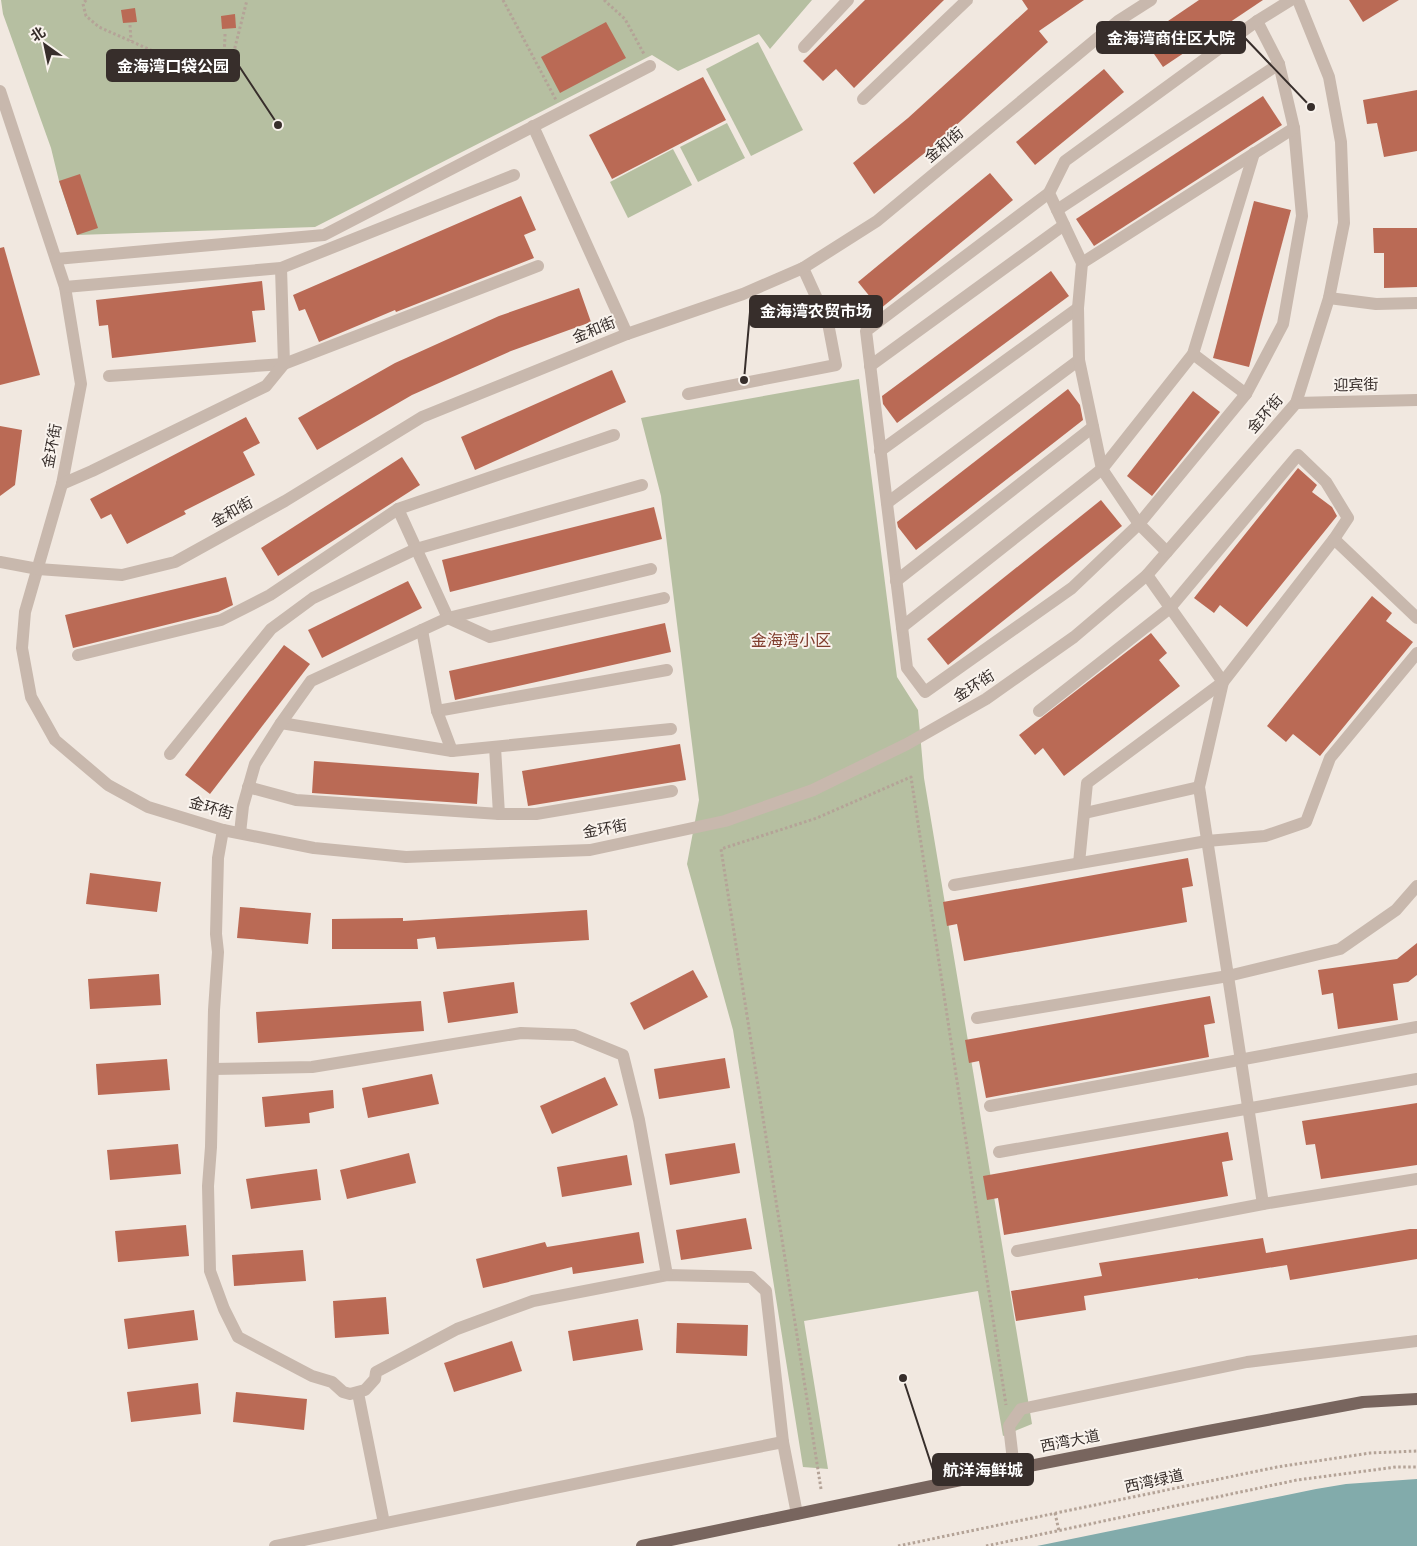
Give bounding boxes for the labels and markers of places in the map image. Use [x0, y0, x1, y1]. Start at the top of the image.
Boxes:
callout: 金海湾商住区大院 [1097, 22, 1245, 53]
callout: 金海湾口袋公园 [107, 50, 239, 81]
callout: 金海湾农贸市场 [750, 296, 882, 327]
callout: 航洋海鲜城 [933, 1454, 1033, 1485]

